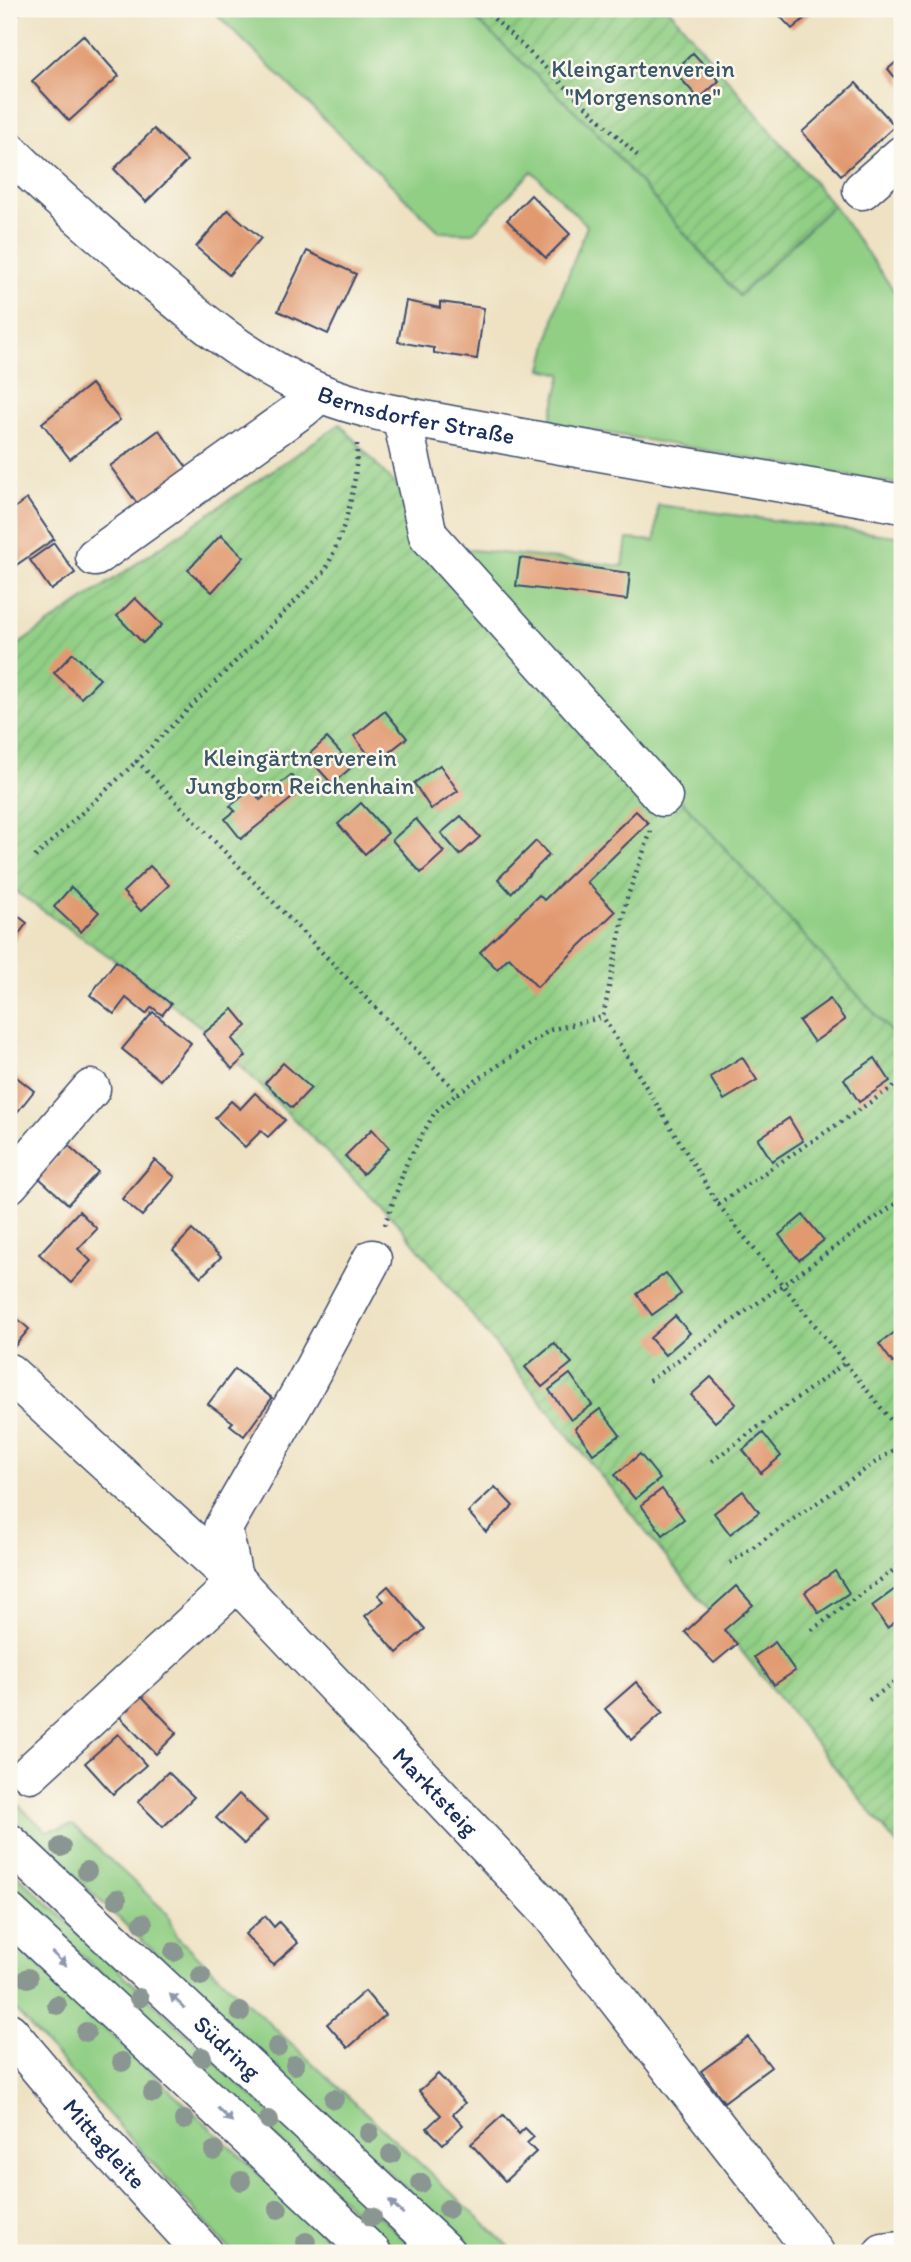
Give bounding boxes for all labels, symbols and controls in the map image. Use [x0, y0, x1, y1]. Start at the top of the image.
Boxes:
park label: Kleingartenverein "Morgensonne" [551, 54, 735, 111]
street label: Bernsdorfer Straße [314, 379, 517, 450]
park label: Kleingärtnerverein Jungborn Reichenhain [186, 743, 415, 800]
street label: Marktsteig [387, 1741, 485, 1842]
one-way arrow [50, 1951, 67, 1968]
one-way arrow [169, 1993, 186, 2009]
street label: Südring [188, 2009, 267, 2086]
street label: Mittagleite [57, 2092, 153, 2195]
one-way arrow [216, 2106, 233, 2123]
one-way arrow [388, 2199, 405, 2215]

